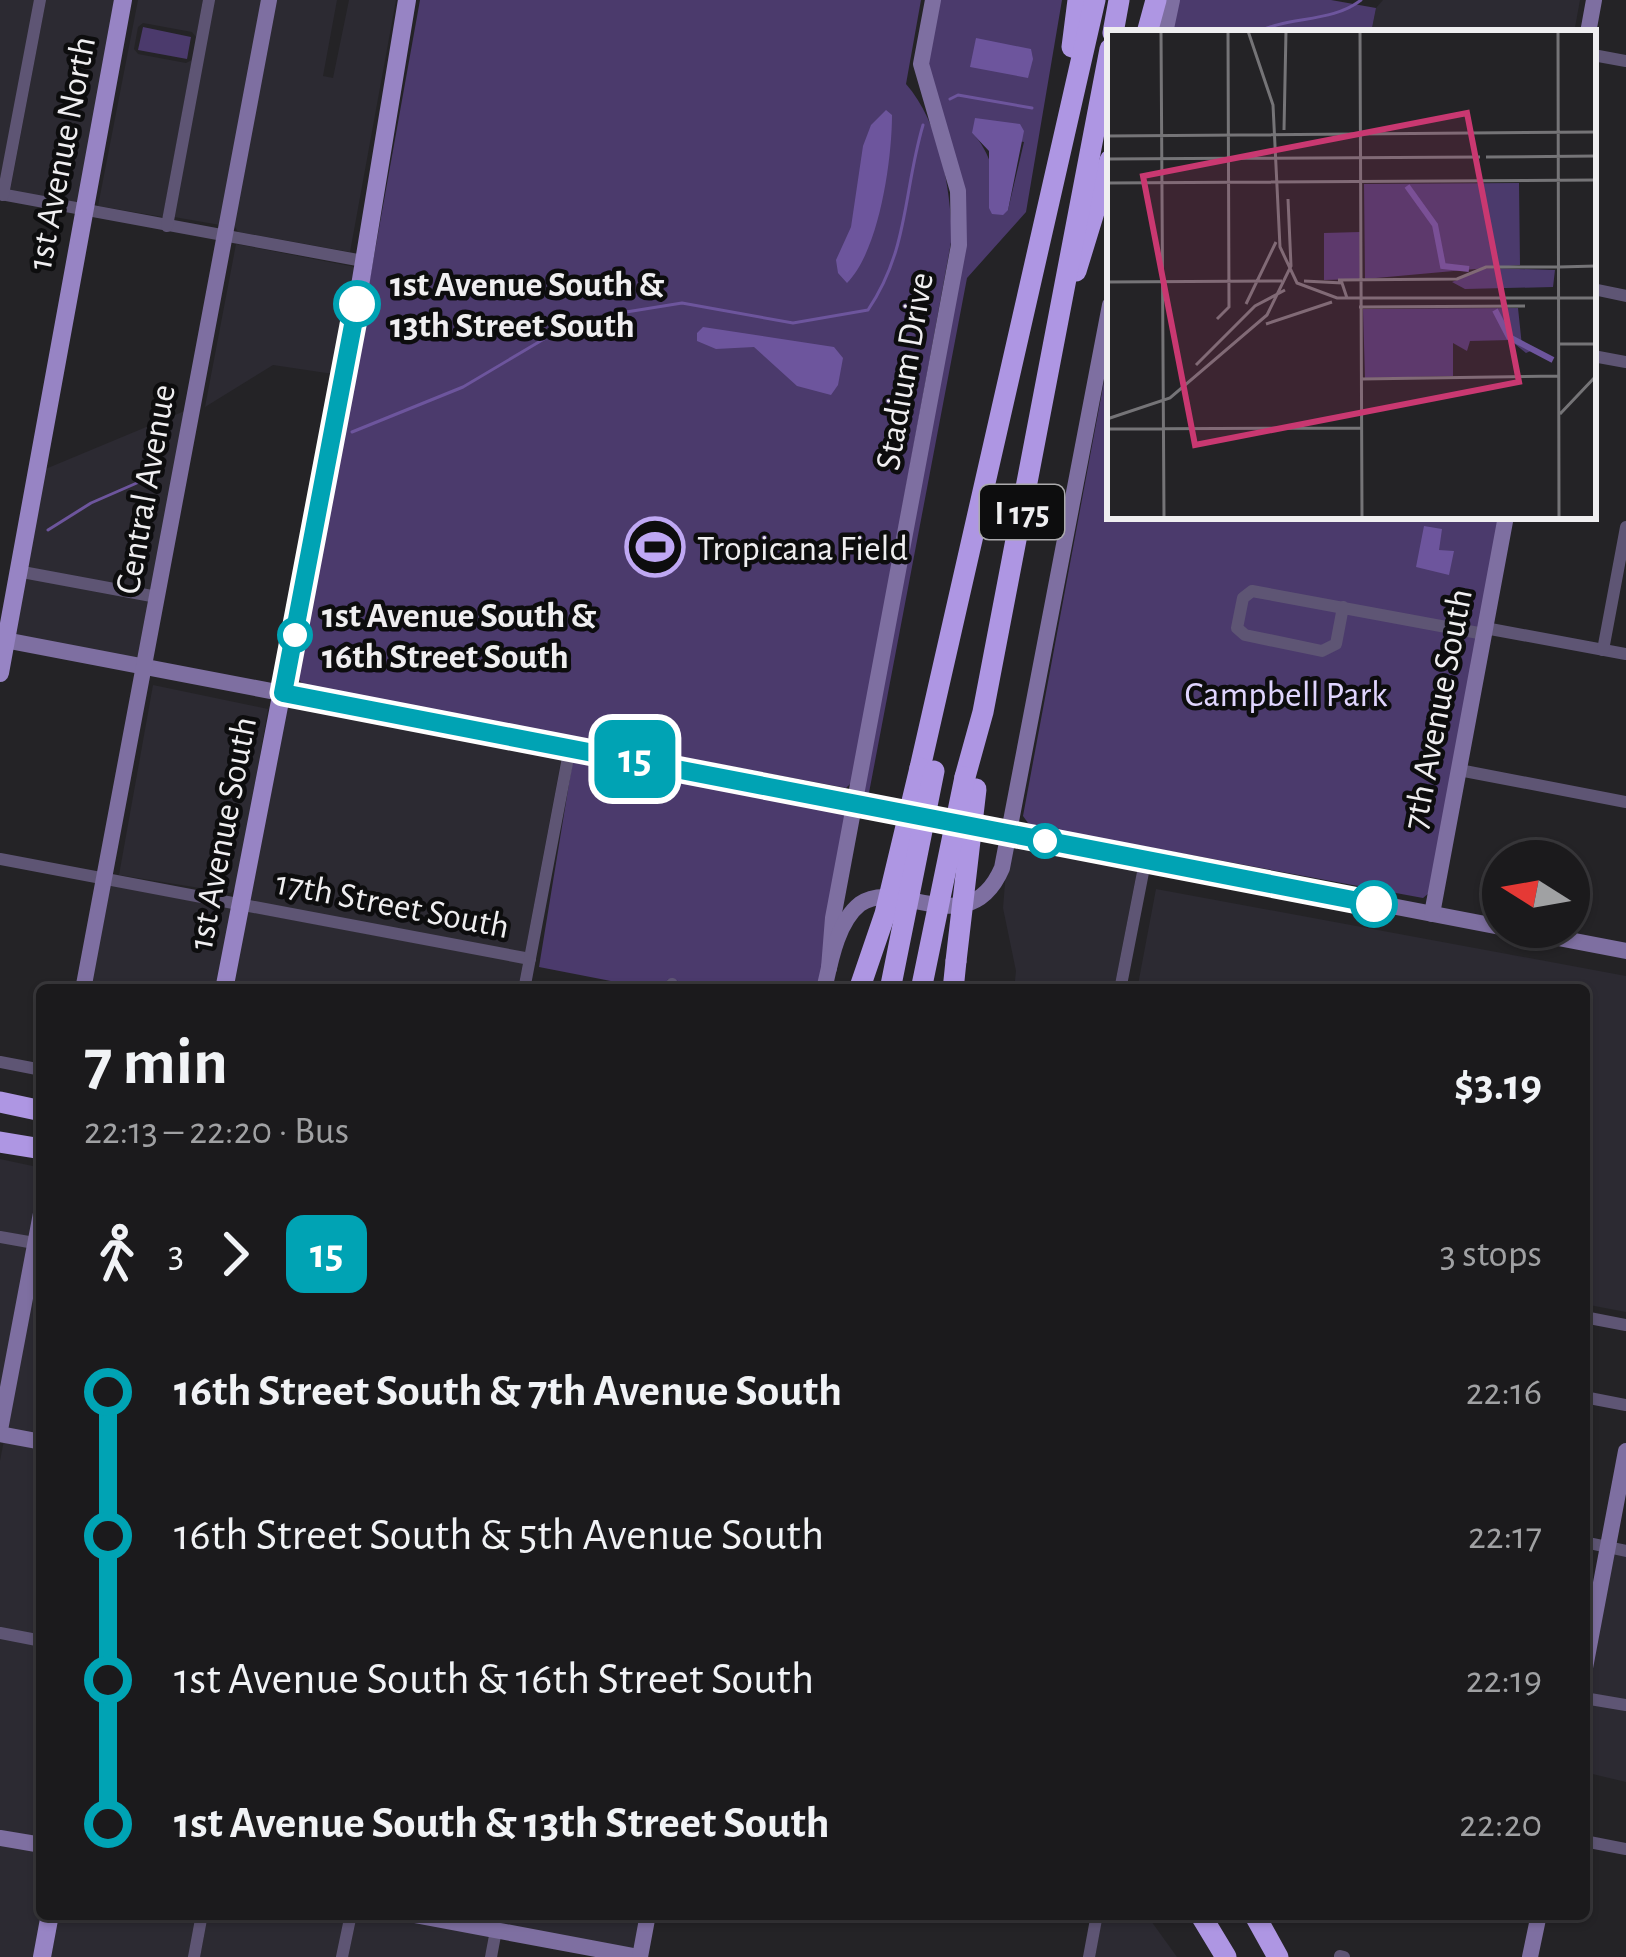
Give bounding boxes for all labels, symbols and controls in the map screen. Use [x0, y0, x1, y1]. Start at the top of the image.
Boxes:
inset map [1107, 30, 1596, 519]
street label: 1st Avenue North [22, 34, 102, 273]
place label: 1st Avenue South & 13th Street South [390, 267, 665, 344]
street label: Stadium Drive [870, 270, 940, 473]
marker: 1st Avenue South & 13th Street South [335, 282, 379, 326]
street label: Central Avenue [110, 382, 182, 597]
road number: I 175 [980, 485, 1064, 539]
sports icon: Tropicana Field [624, 516, 686, 578]
place label: Tropicana Field [697, 531, 908, 567]
street label: 7th Avenue South [1397, 586, 1479, 833]
place label: 1st Avenue South & 16th Street South [322, 598, 597, 675]
marker: 1st Avenue South & 16th Street South [279, 619, 311, 651]
park label: Campbell Park [1184, 677, 1388, 713]
street label: 1st Avenue South [183, 714, 263, 953]
line badge: 15 [581, 720, 689, 798]
text: 15 [618, 738, 652, 780]
unlabelled marker [1029, 825, 1061, 857]
north arrow [1482, 840, 1590, 948]
map controls [1482, 840, 1590, 948]
street label: 17th Street South [273, 865, 512, 945]
unlabelled marker [1352, 882, 1396, 926]
text: 7 min [84, 1030, 228, 1096]
text: $3.19 [1454, 1063, 1542, 1108]
text: 22:13 – 22:20 · Bus [84, 1112, 349, 1151]
icon: walk [84, 1221, 150, 1287]
icon: forward [202, 1221, 268, 1287]
text: 15 [310, 1233, 343, 1275]
text: 3 [168, 1235, 184, 1274]
text: 3 stops [1440, 1235, 1542, 1274]
text: 16th Street South & 7th Avenue South [174, 1369, 842, 1414]
text: 22:16 [1466, 1373, 1542, 1412]
text: 16th Street South & 5th Avenue South [174, 1513, 824, 1558]
text: 22:17 [1468, 1517, 1542, 1556]
text: 1st Avenue South & 16th Street South [174, 1657, 814, 1702]
text: 22:19 [1466, 1661, 1542, 1700]
text: 1st Avenue South & 13th Street South [174, 1801, 830, 1846]
text: 22:20 [1459, 1805, 1542, 1844]

